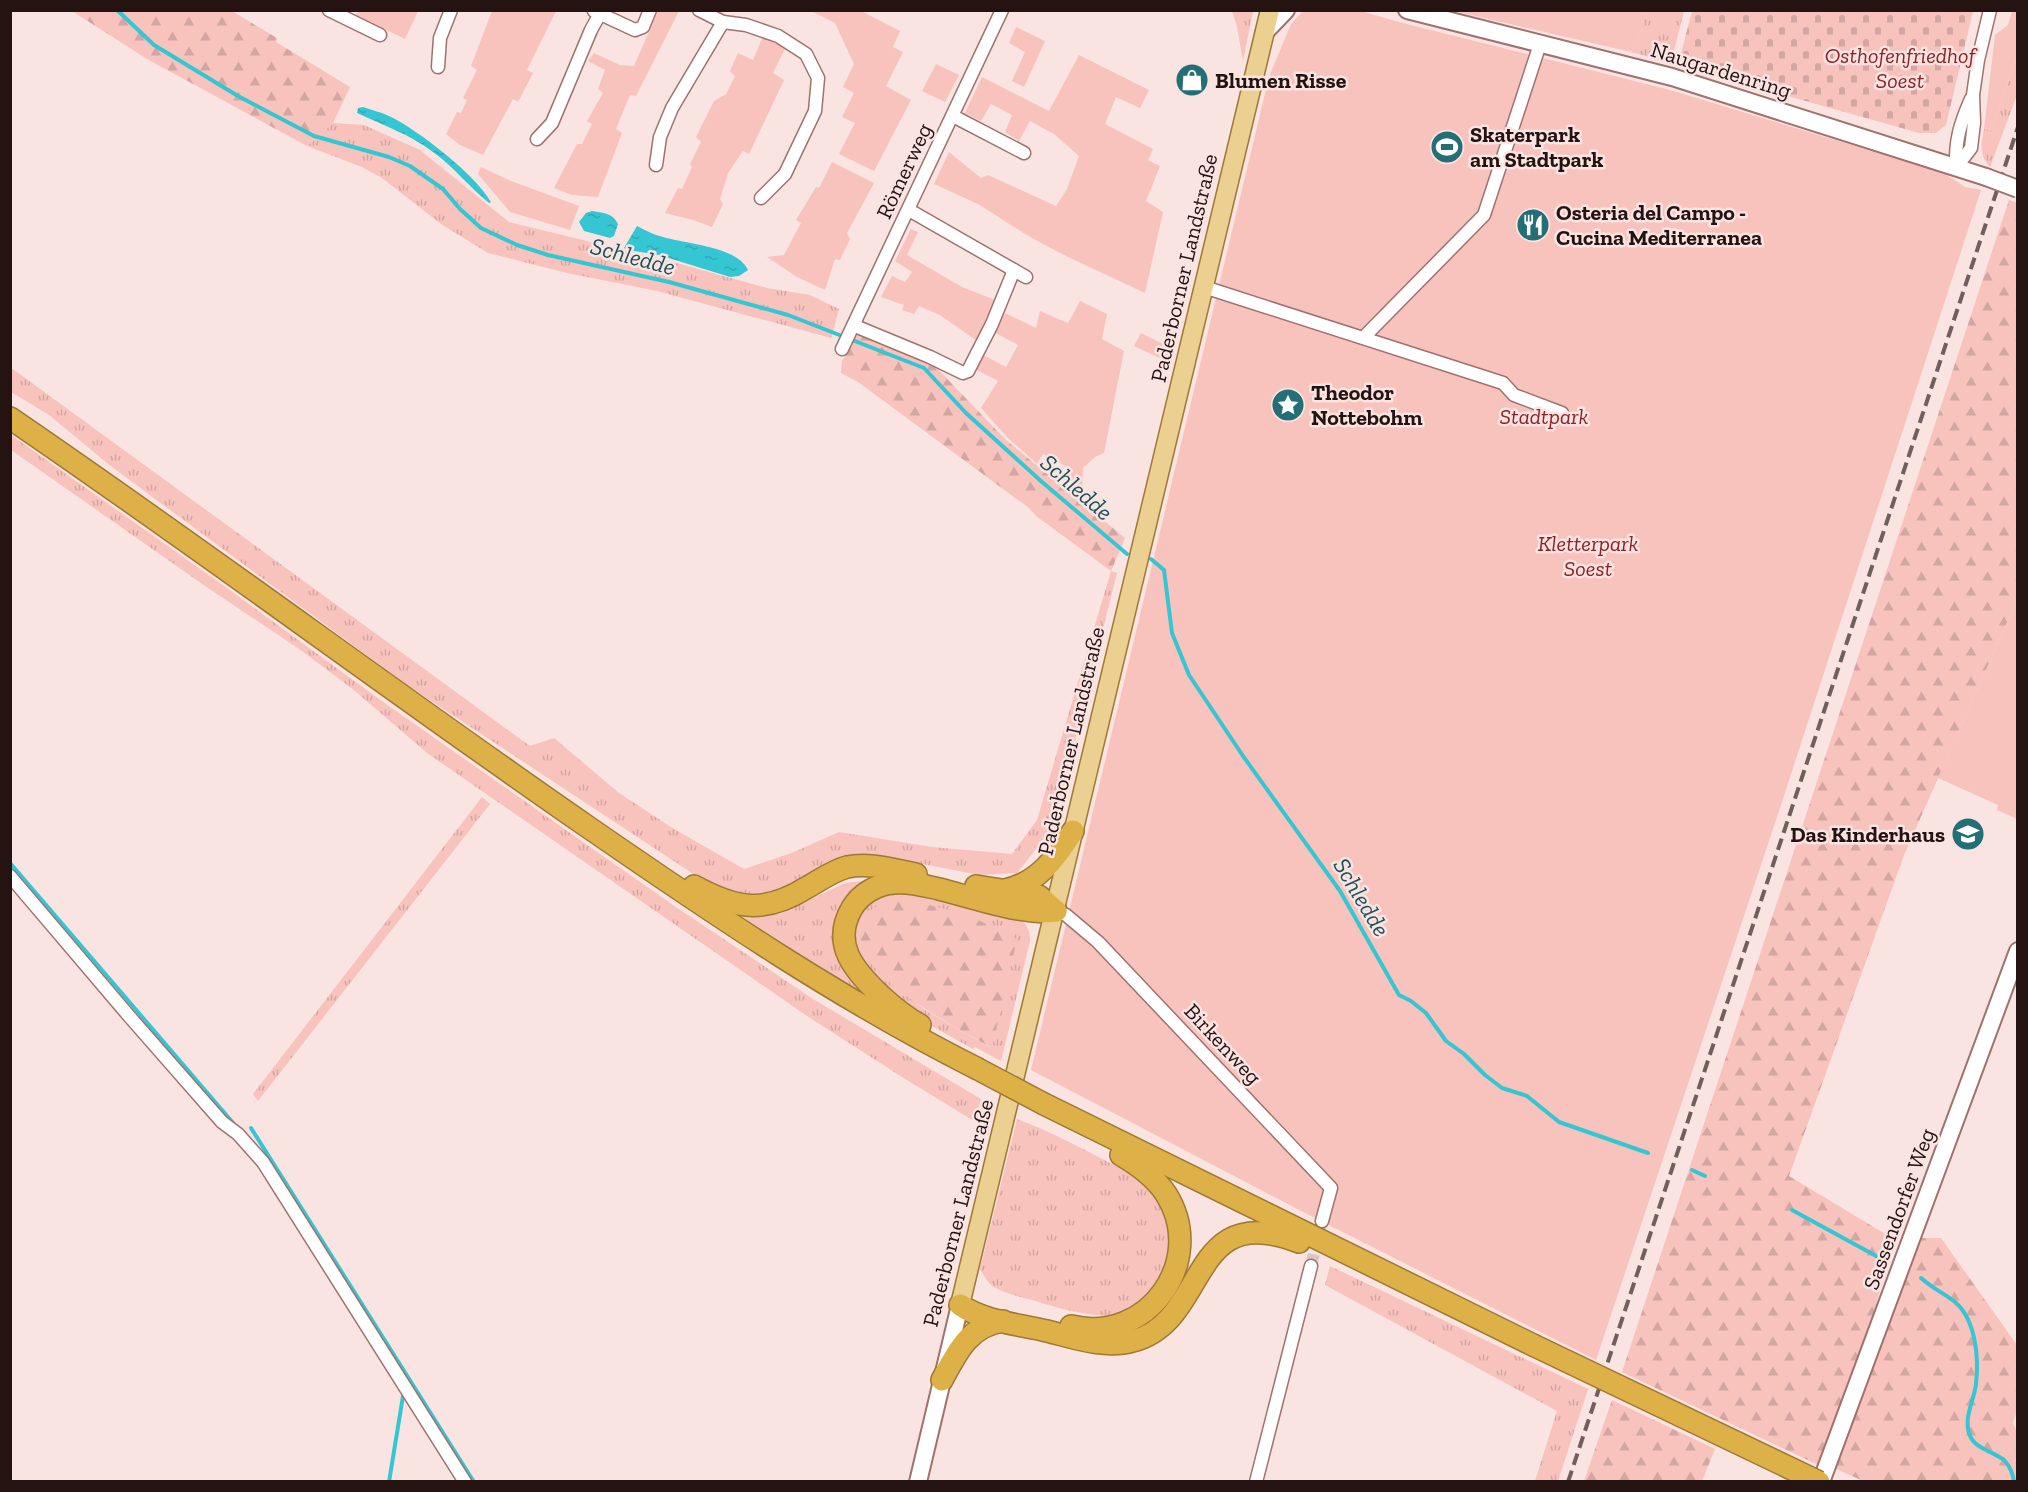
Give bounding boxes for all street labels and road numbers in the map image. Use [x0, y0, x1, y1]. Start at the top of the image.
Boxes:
street label: Naugardenring [1647, 36, 1795, 104]
street label: Römerweg [870, 119, 938, 223]
street label: Paderborner Landstraße [1145, 151, 1223, 385]
street label: Paderborner Landstraße [1032, 624, 1110, 858]
street label: Birkenweg [1179, 998, 1267, 1090]
street label: Paderborner Landstraße [917, 1096, 999, 1330]
street label: Sassendorfer Weg [1857, 1125, 1941, 1293]

